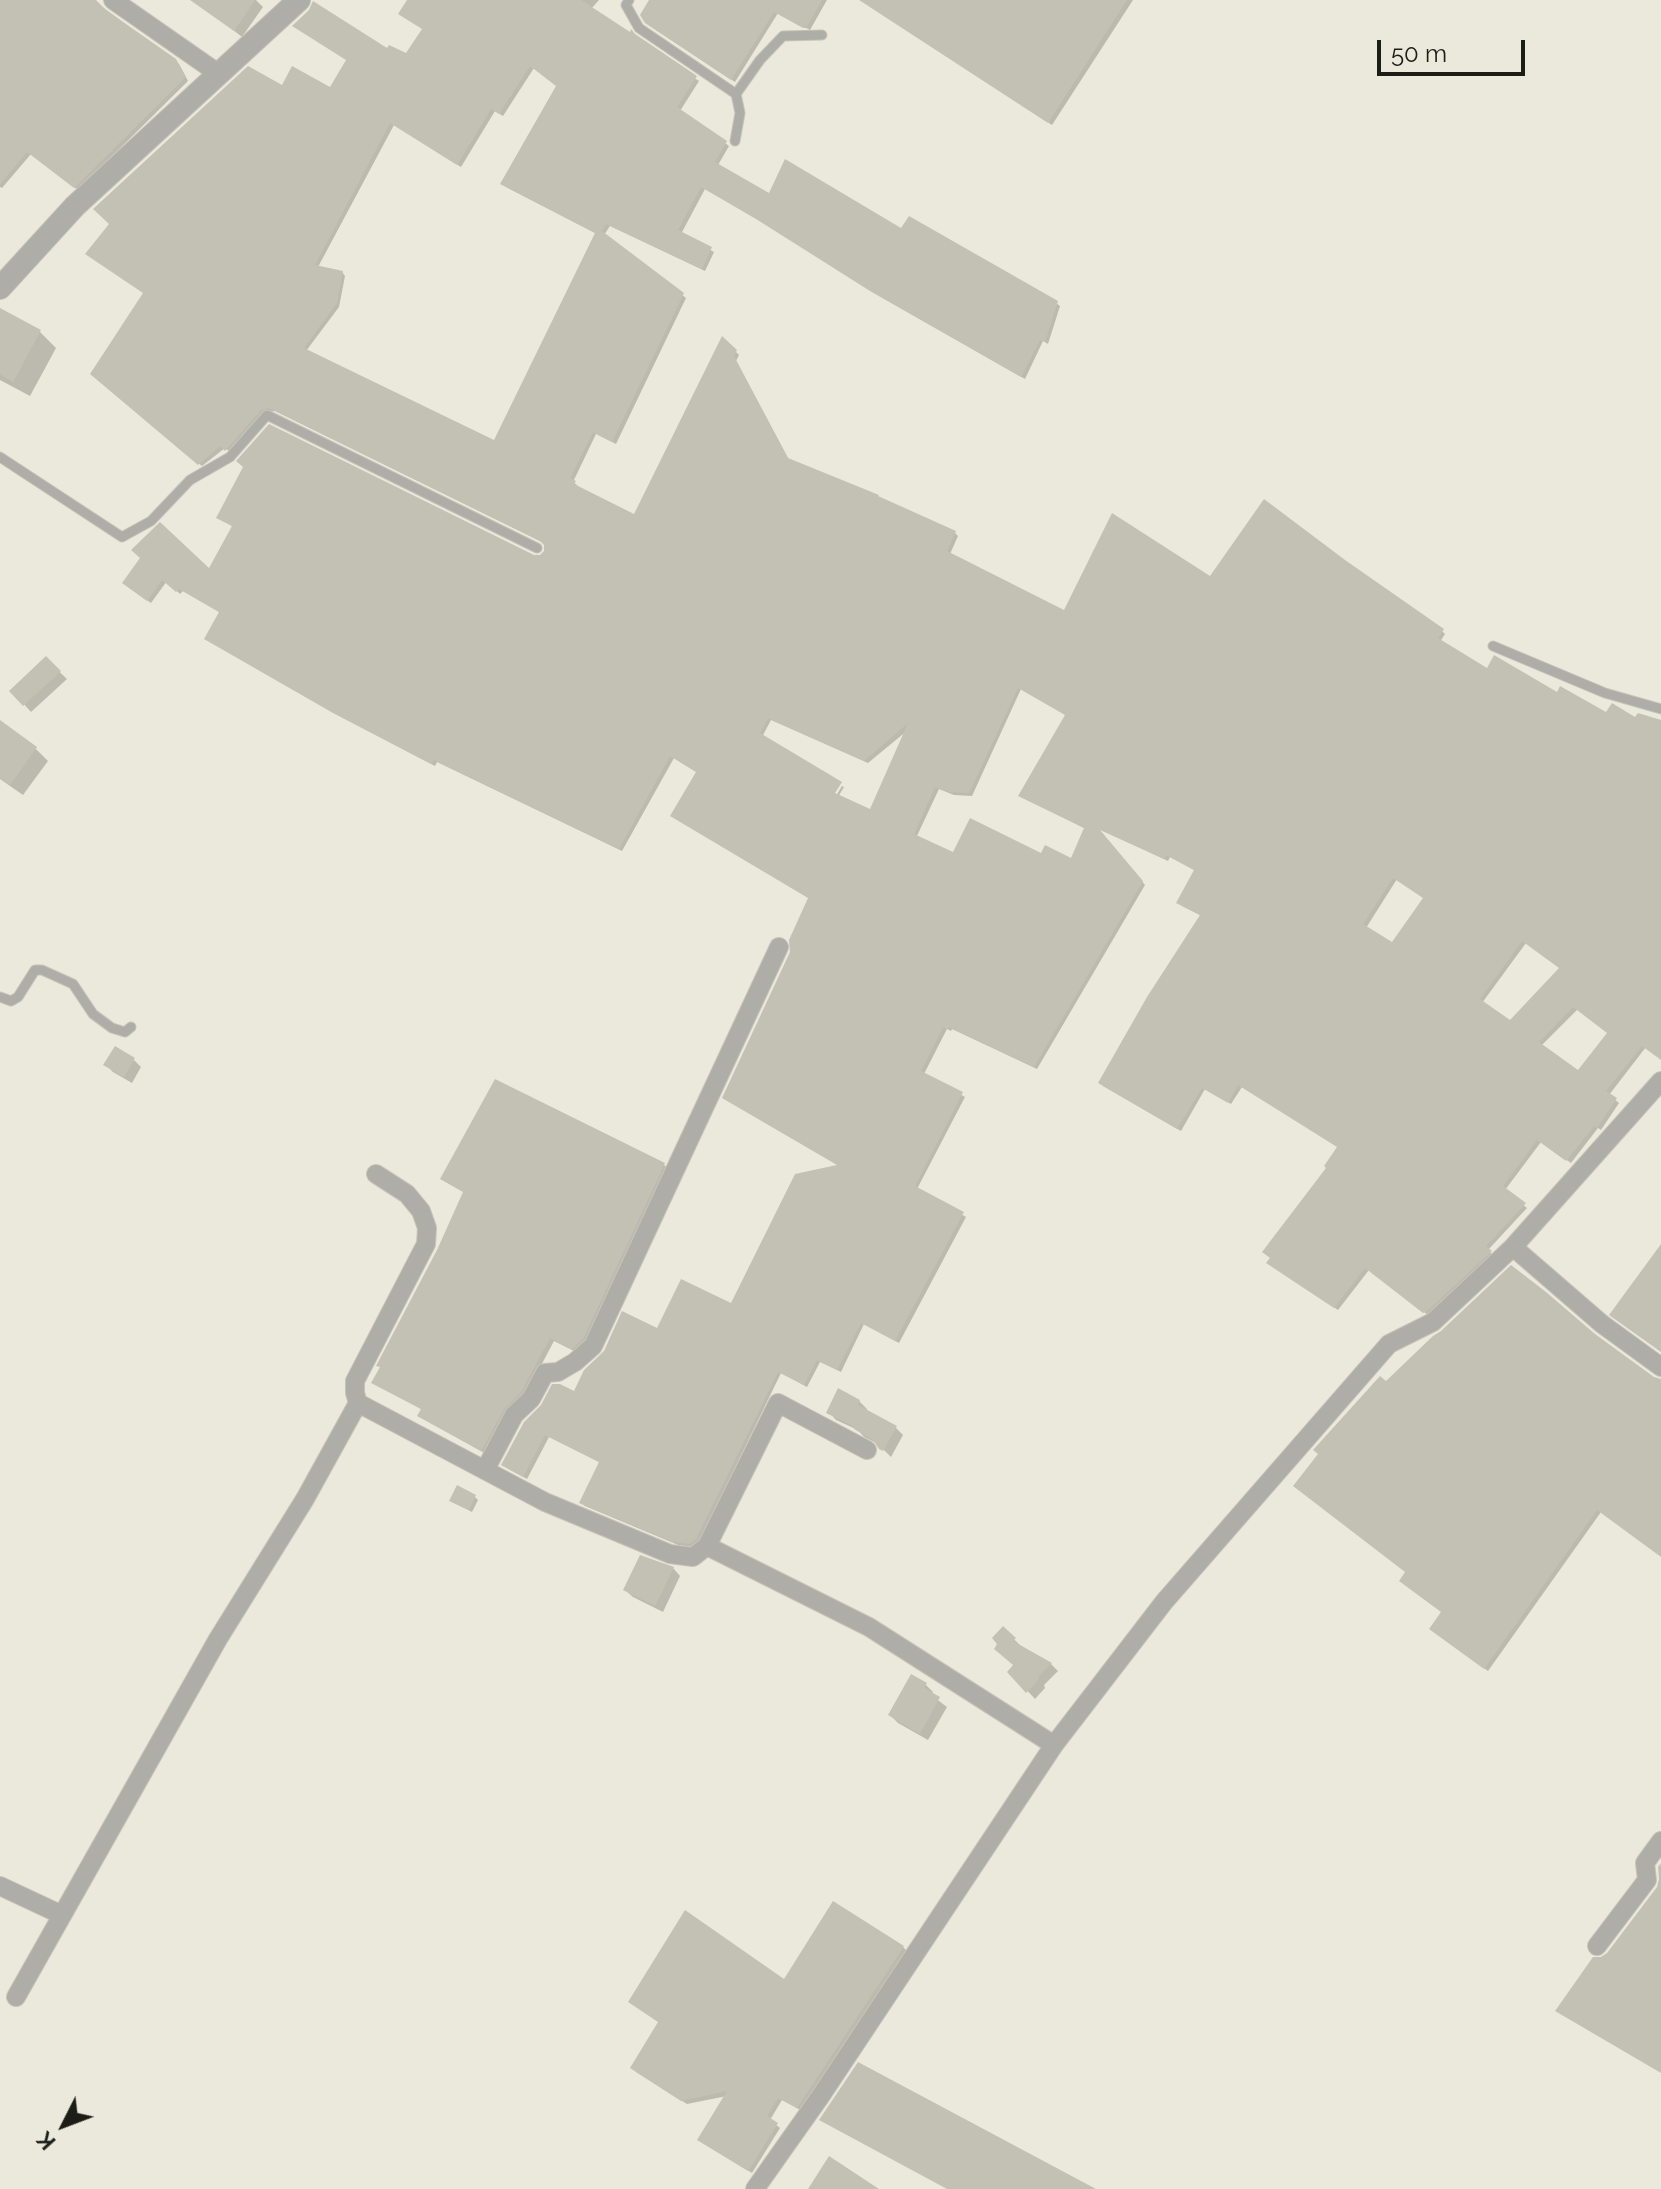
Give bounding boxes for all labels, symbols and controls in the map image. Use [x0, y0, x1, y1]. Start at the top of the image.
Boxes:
scale bar [1381, 24, 1529, 74]
text: 50 m [1391, 39, 1447, 68]
north arrow [24, 2085, 104, 2165]
text: K [32, 2127, 61, 2155]

